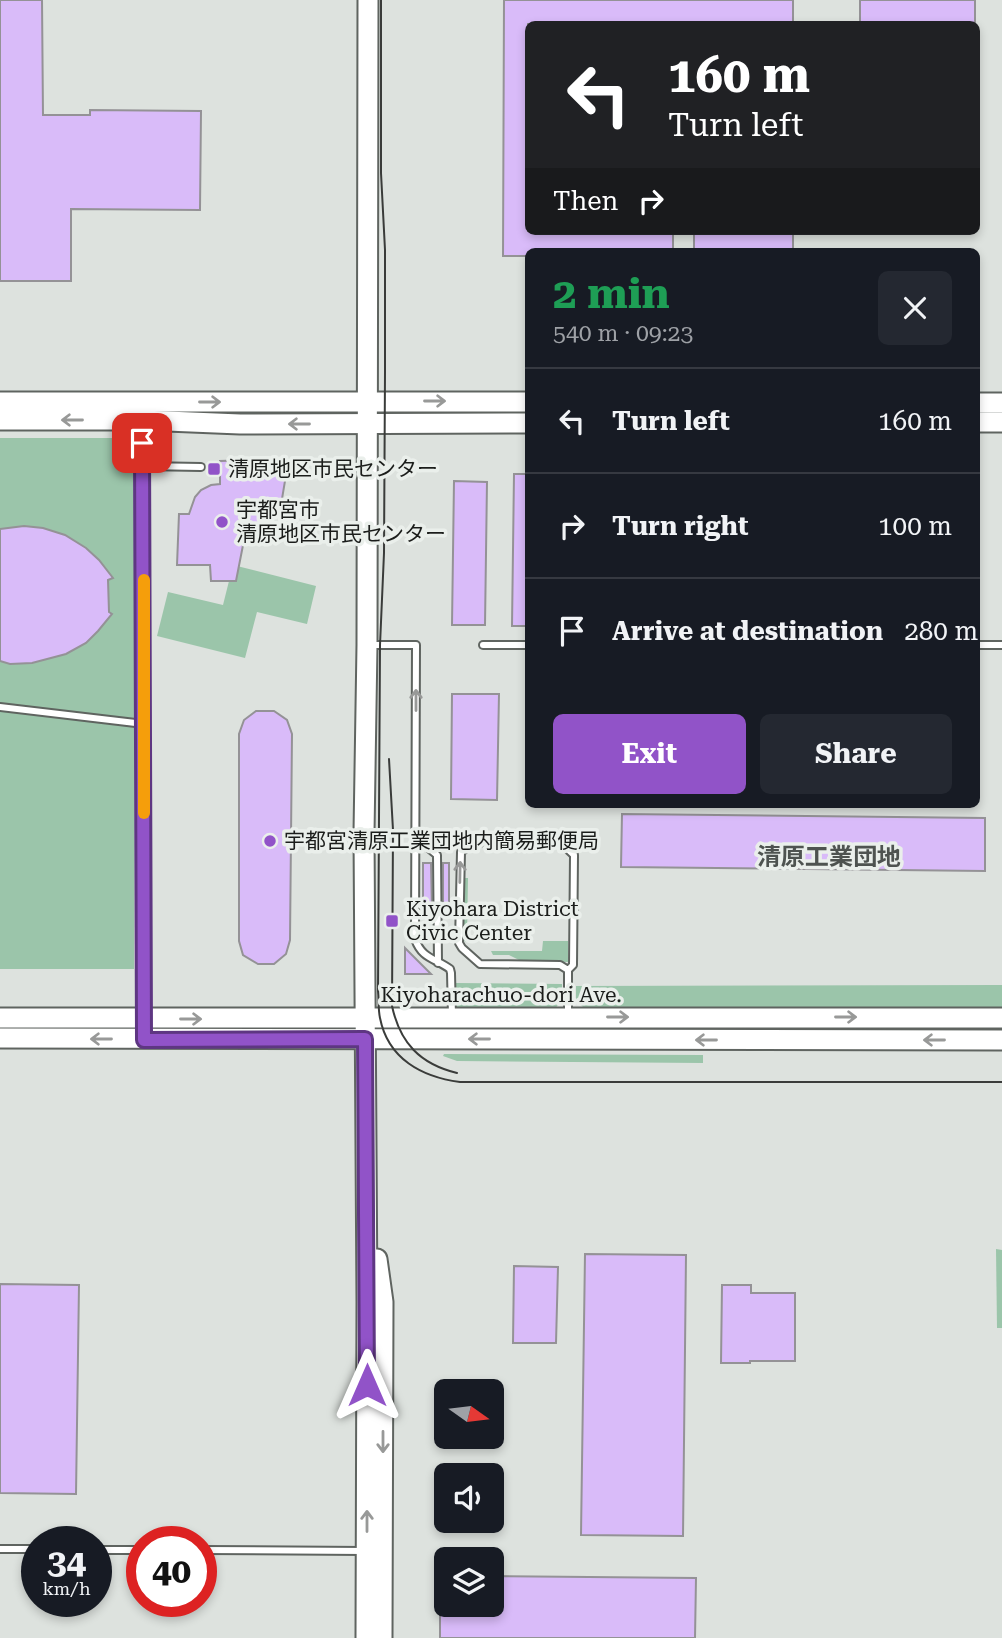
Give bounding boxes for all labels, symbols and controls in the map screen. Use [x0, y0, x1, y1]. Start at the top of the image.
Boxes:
text: 160 m [668, 47, 810, 104]
icon: left [553, 49, 644, 140]
text: Turn left [668, 106, 803, 144]
icon: right [632, 182, 670, 220]
text: Then [553, 186, 618, 216]
text: 2 min [553, 269, 670, 318]
button: close [878, 271, 952, 345]
text: 540 m · 09:23 [553, 320, 693, 347]
one-way arrow [424, 394, 447, 408]
one-way arrow [198, 395, 221, 409]
icon: left [553, 402, 591, 440]
text: Turn left [612, 406, 730, 436]
text: 160 m [878, 406, 952, 436]
one-way arrow [61, 413, 84, 427]
pin [112, 413, 172, 473]
one-way arrow [288, 417, 311, 431]
icon: arrive [123, 424, 161, 462]
place label: 清原地区市民センター [228, 457, 438, 481]
marker: 清原地区市民センター [206, 461, 222, 477]
place label: 宇都宮市 清原地区市民センター [236, 498, 446, 546]
icon: right [553, 507, 591, 545]
text: Turn right [612, 511, 748, 541]
text: 100 m [878, 511, 952, 541]
marker: 宇都宮市 清原地区市民センター [214, 514, 230, 530]
icon: arrive [553, 612, 591, 650]
text: Arrive at destination [612, 616, 883, 646]
text: 280 m [904, 616, 978, 646]
one-way arrow [409, 689, 423, 712]
button: Exit [553, 714, 746, 794]
button: Share [760, 714, 952, 794]
place label: 宇都宮清原工業団地内簡易郵便局 [284, 829, 599, 853]
marker: 宇都宮清原工業団地内簡易郵便局 [262, 833, 278, 849]
district label: 清原工業団地 [757, 843, 901, 871]
one-way arrow [453, 861, 467, 884]
place label: Kiyohara District Civic Center [406, 897, 579, 945]
marker: Kiyohara District Civic Center [384, 913, 400, 929]
street label: Kiyoharachuo-dori Ave. [380, 983, 622, 1007]
one-way arrow [606, 1010, 629, 1024]
one-way arrow [834, 1010, 857, 1024]
one-way arrow [179, 1012, 202, 1026]
one-way arrow [90, 1032, 113, 1046]
one-way arrow [468, 1032, 491, 1046]
one-way arrow [695, 1033, 718, 1047]
one-way arrow [923, 1033, 946, 1047]
position arrow [330, 1348, 404, 1422]
north arrow [434, 1379, 504, 1449]
map controls [434, 1379, 504, 1617]
one-way arrow [376, 1430, 389, 1453]
button: sound [434, 1463, 504, 1533]
one-way arrow [360, 1510, 374, 1533]
speed limit sign: 40 [126, 1526, 217, 1617]
text: 34 [47, 1542, 86, 1583]
button: layers [434, 1547, 504, 1617]
text: km/h [42, 1578, 91, 1599]

